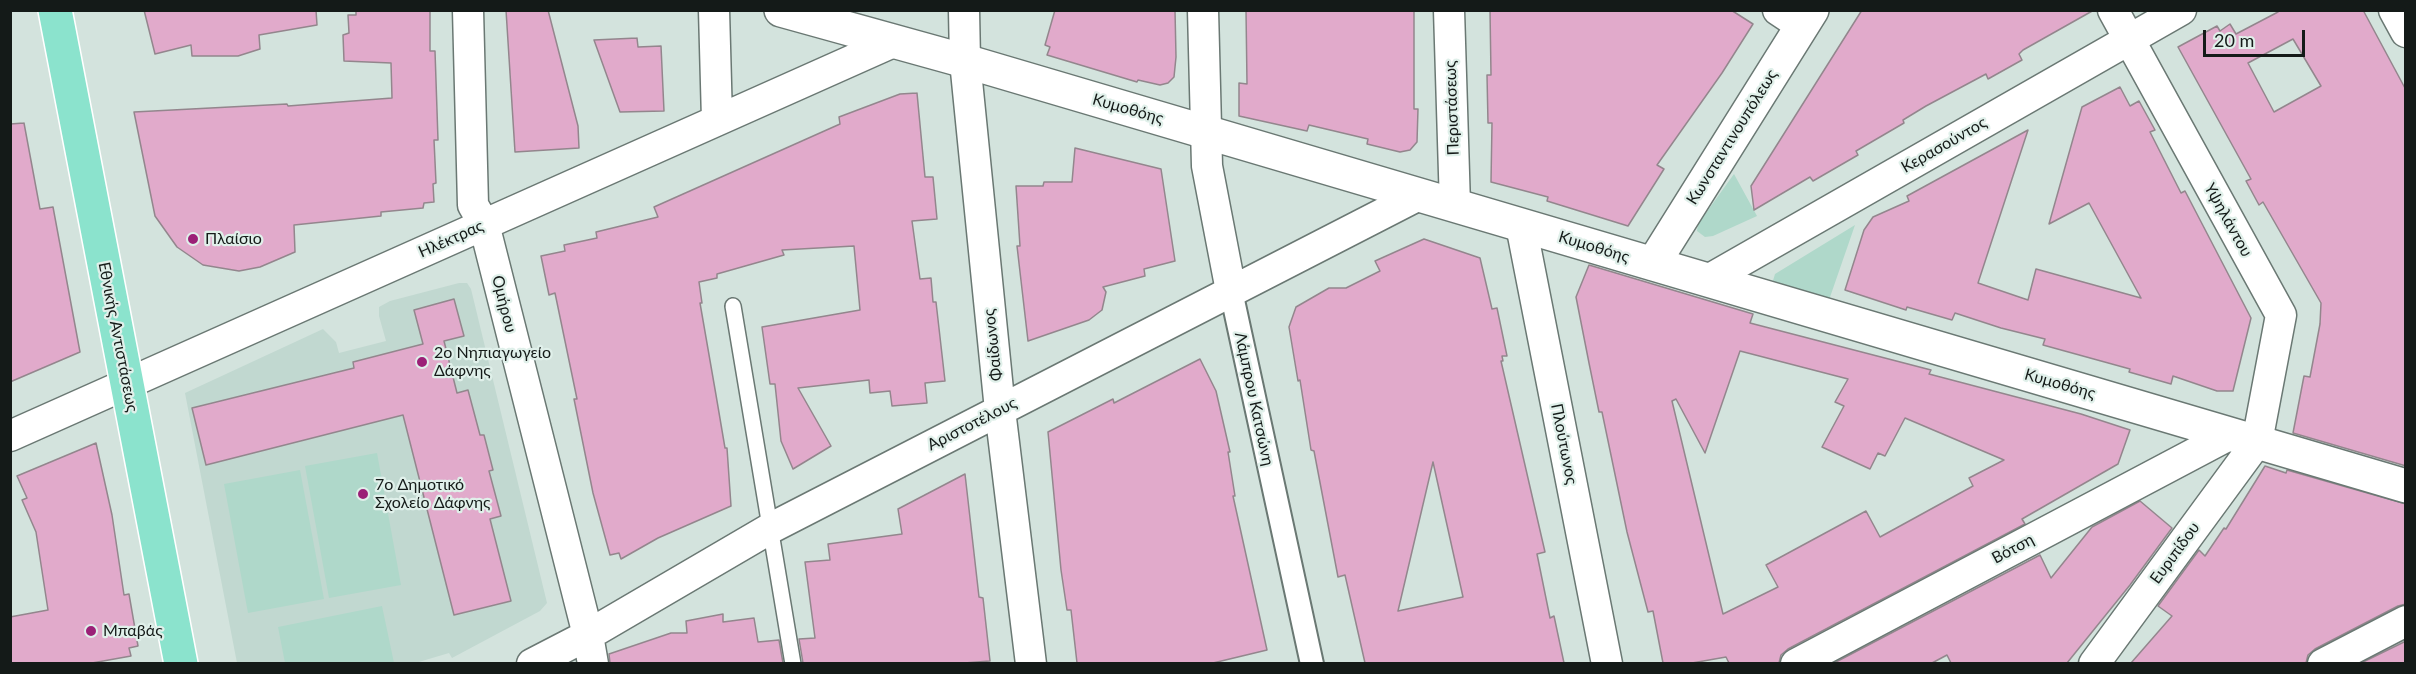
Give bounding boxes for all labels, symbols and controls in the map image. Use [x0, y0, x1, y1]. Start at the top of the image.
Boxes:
scale bar [2206, 18, 2308, 56]
text: 20 m [2214, 29, 2254, 51]
street label: Περιστάσεως [1441, 60, 1463, 156]
street label: Κωνσταντινουπόλεως [1683, 66, 1781, 208]
street label: Κυμοθόης [1090, 90, 1166, 128]
street label: Κερασούντος [1898, 113, 1990, 177]
street label: Υψηλάντου [2200, 180, 2256, 260]
street label: Ηλέκτρας [416, 216, 486, 262]
street label: Κυμοθόης [1556, 227, 1632, 267]
place label: Πλαίσιο [205, 229, 262, 249]
marker: Πλαίσιο [186, 232, 200, 246]
street label: Εθνικής Αντιστάσεως [94, 260, 142, 414]
street label: Ομήρου [488, 273, 520, 335]
street label: Φαίδωνος [980, 308, 1006, 382]
street label: Λάμπρου Κατσώνη [1230, 330, 1278, 468]
place label: 2ο Νηπιαγωγείο Δάφνης [434, 343, 551, 381]
marker: 2ο Νηπιαγωγείο Δάφνης [415, 355, 429, 369]
street label: Κυμοθόης [2022, 365, 2098, 403]
street label: Αριστοτέλους [924, 393, 1020, 455]
street label: Πλούτωνος [1547, 402, 1581, 486]
place label: 7ο Δημοτικό Σχολείο Δάφνης [375, 475, 490, 513]
marker: 7ο Δημοτικό Σχολείο Δάφνης [356, 487, 370, 501]
street label: Ευριπίδου [2146, 518, 2204, 588]
street label: Βότση [1989, 530, 2037, 568]
place label: Μπαβάς [103, 621, 163, 641]
marker: Μπαβάς [84, 624, 98, 638]

